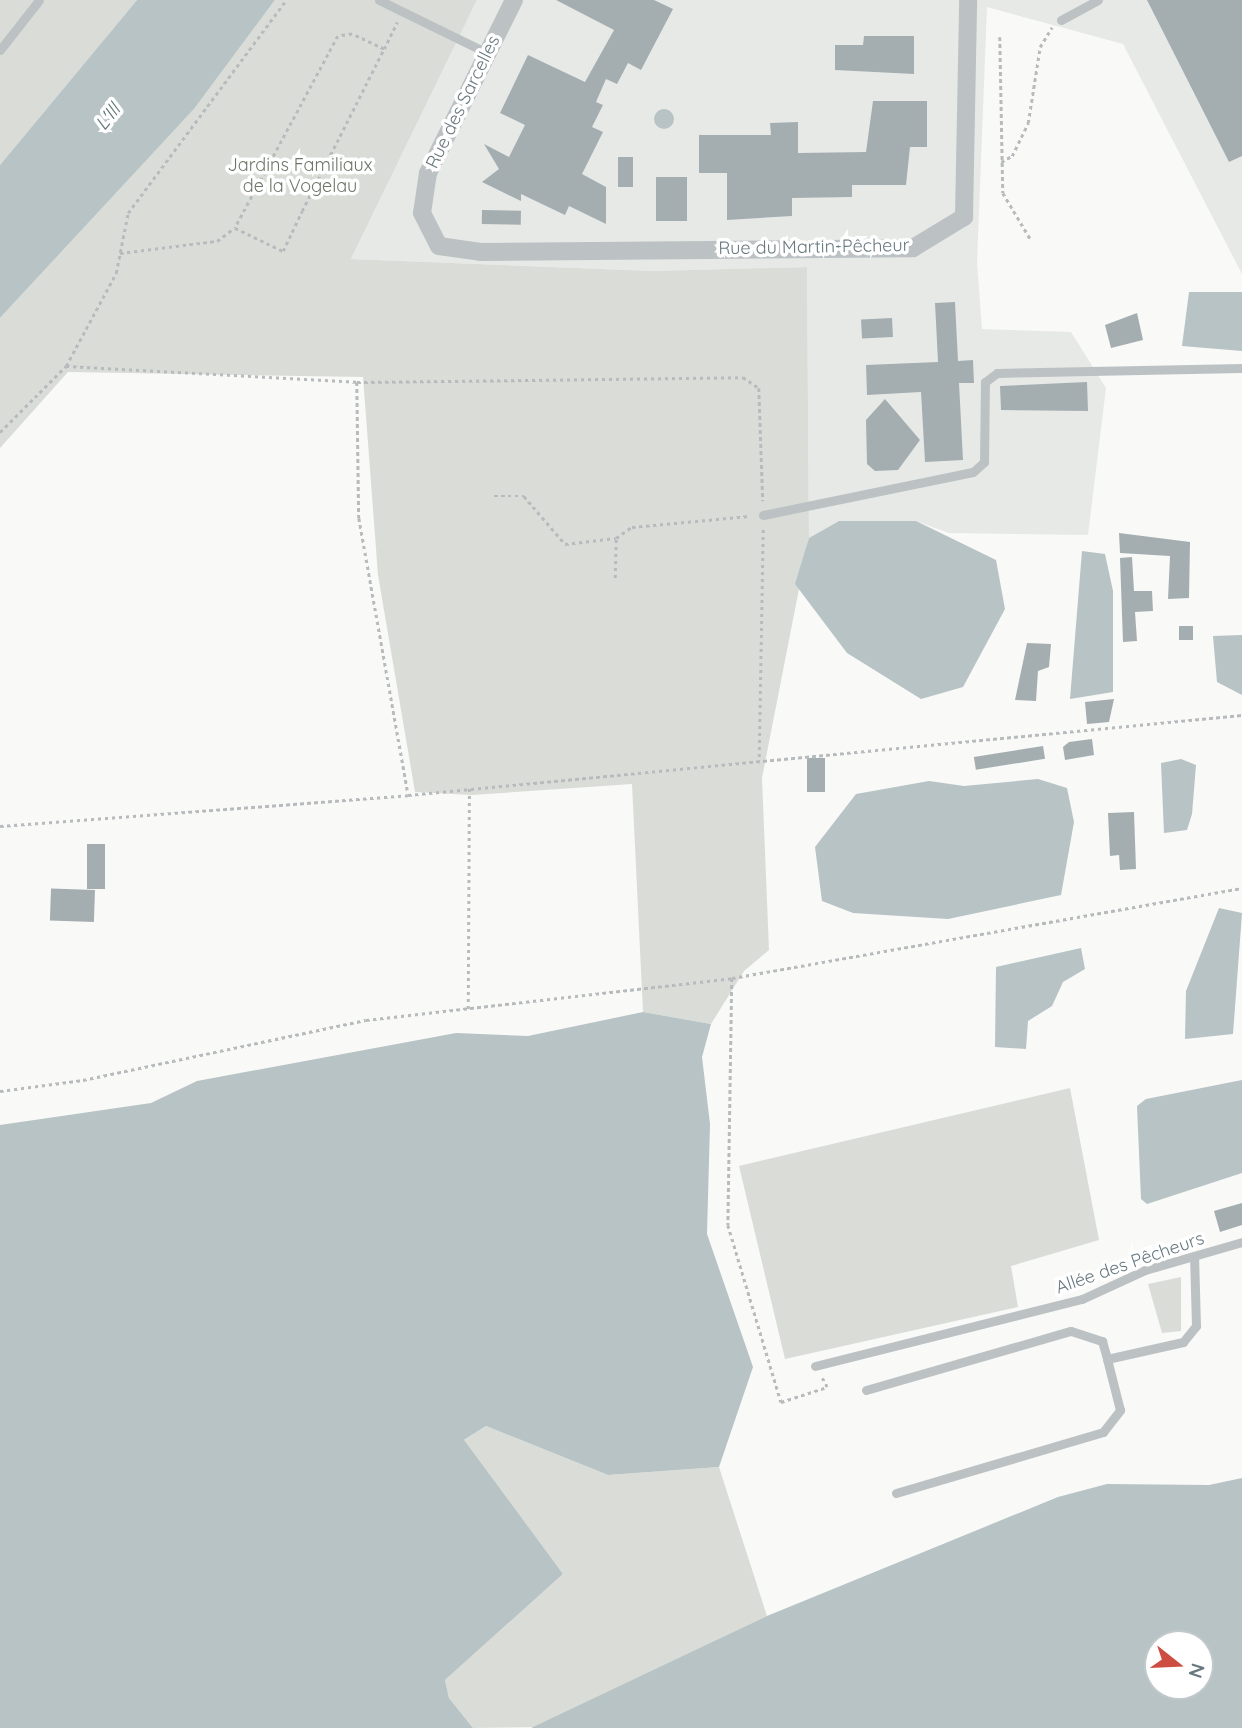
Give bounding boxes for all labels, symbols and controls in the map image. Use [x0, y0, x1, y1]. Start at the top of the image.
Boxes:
street label: Rue des Sarcelles [421, 32, 505, 172]
water label: L'Ill [91, 99, 125, 135]
park label: Jardins Familiaux de la Vogelau [228, 155, 372, 198]
street label: Rue du Martin-Pêcheur [718, 235, 910, 259]
street label: Allée des Pêcheurs [1053, 1227, 1207, 1299]
north arrow [1144, 1630, 1214, 1700]
text: N [1183, 1661, 1211, 1681]

